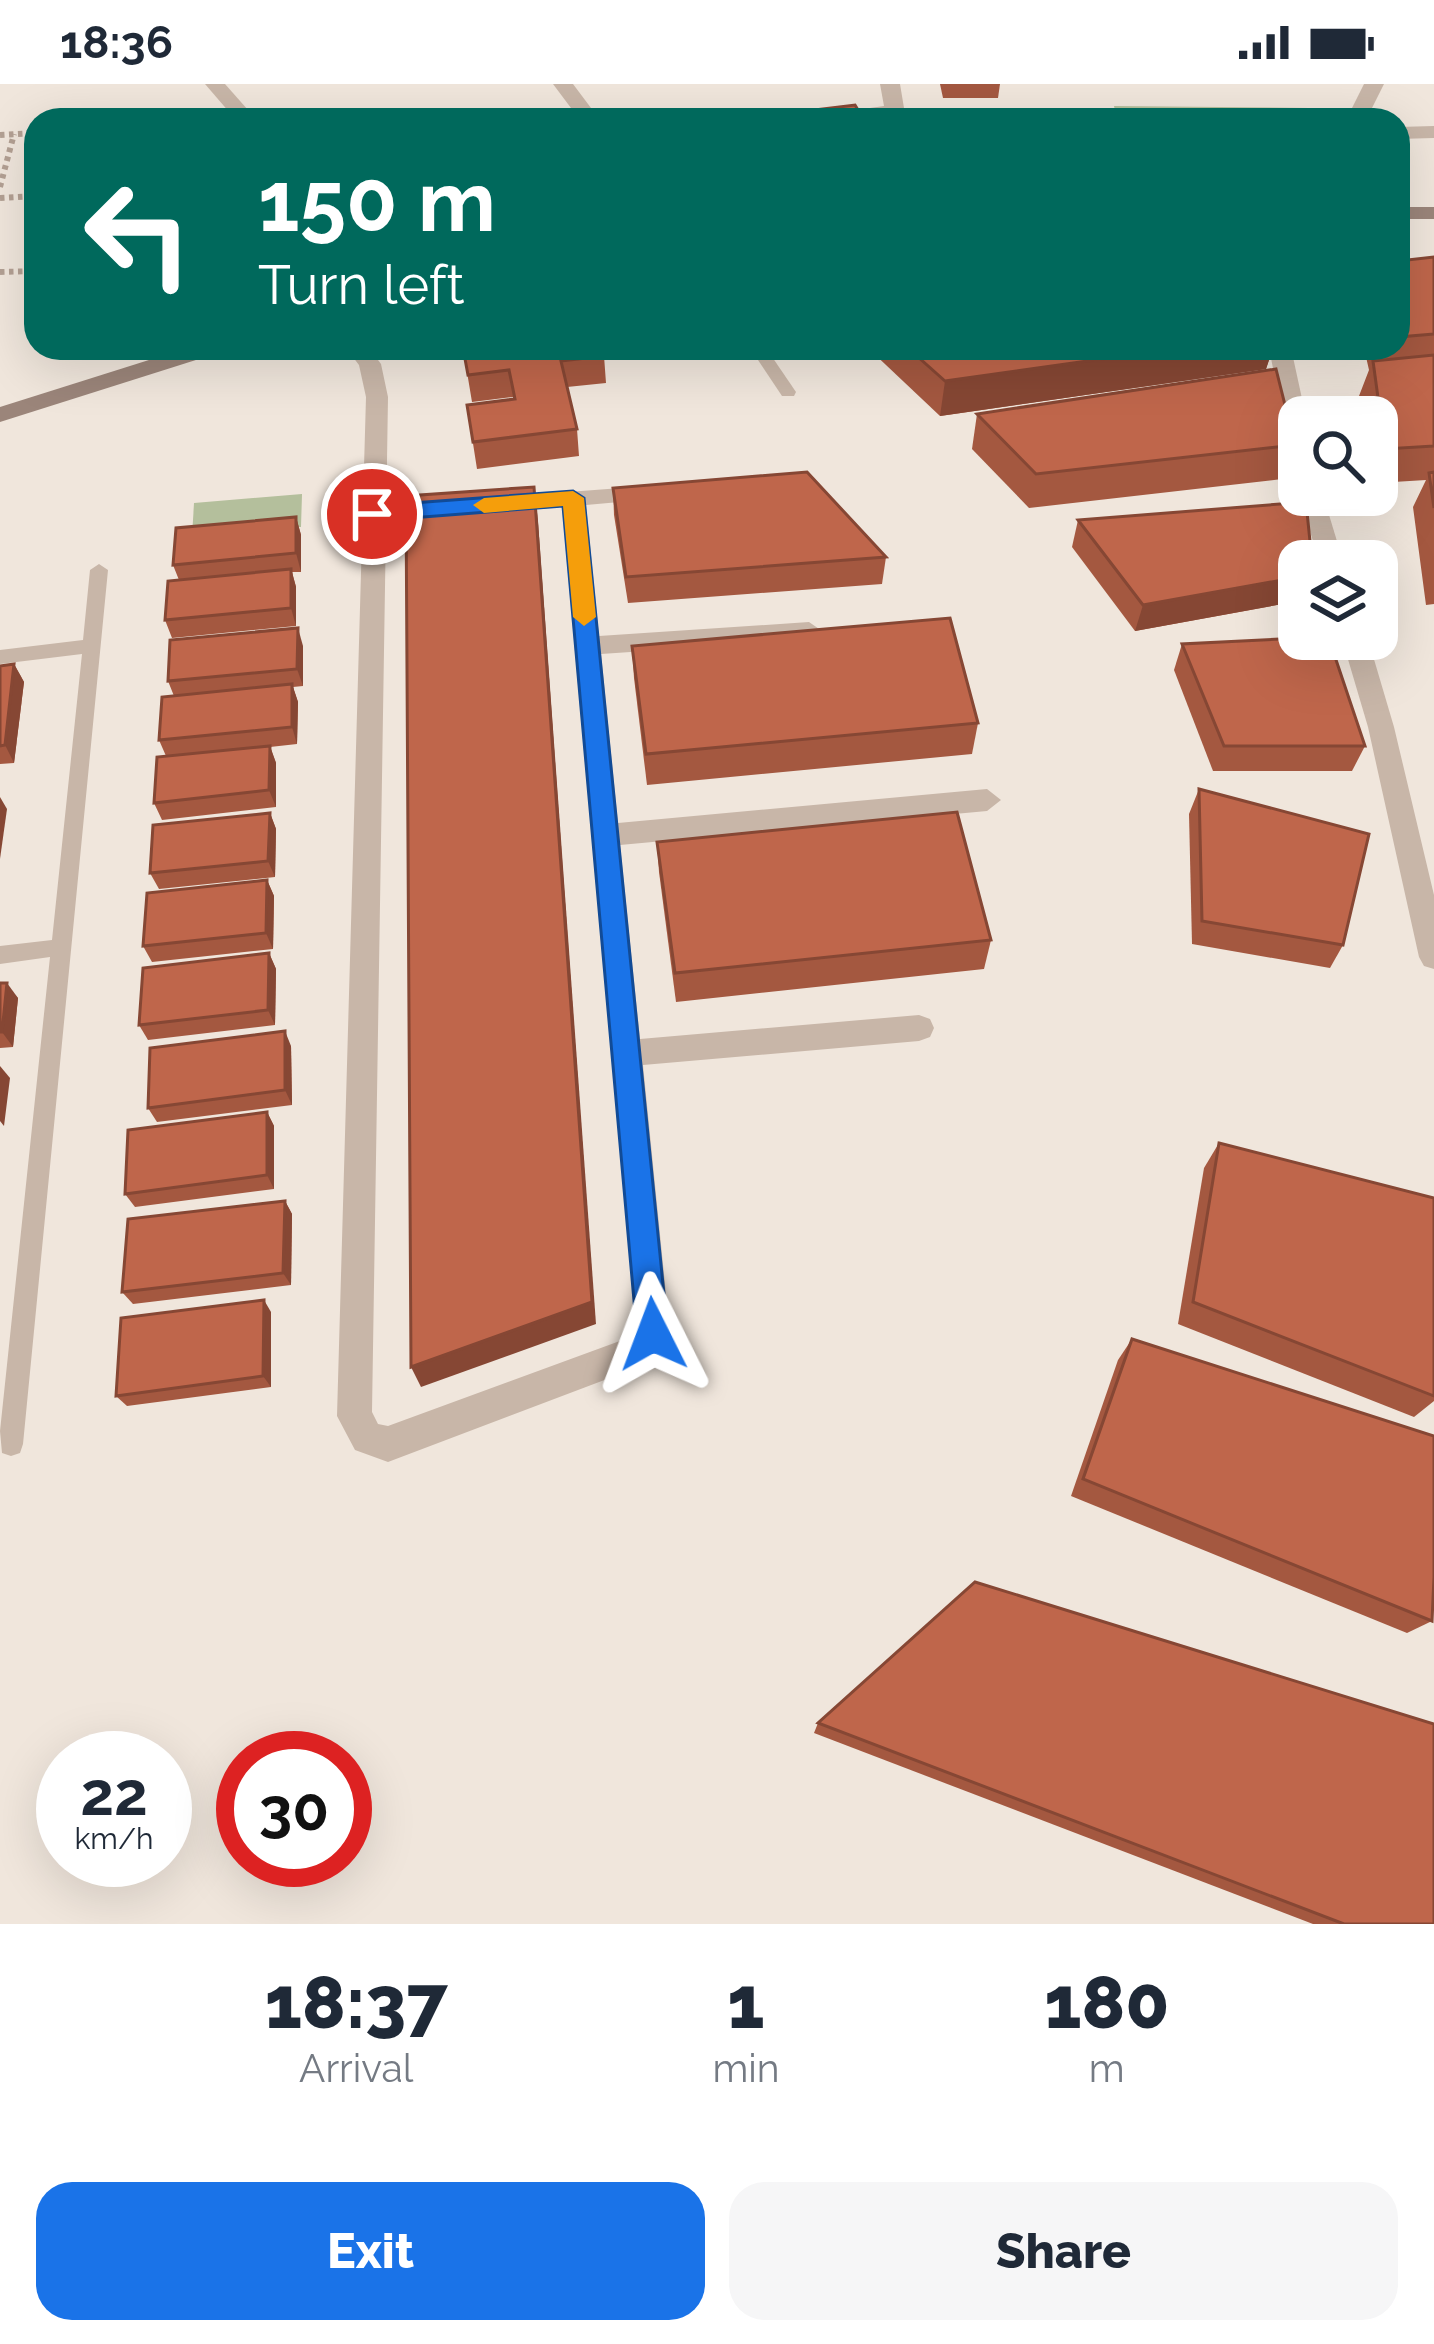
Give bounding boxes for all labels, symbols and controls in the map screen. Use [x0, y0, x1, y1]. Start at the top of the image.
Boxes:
text: 18:36 [60, 16, 173, 69]
text: 150 m [258, 152, 496, 251]
icon: left [60, 156, 216, 312]
text: Turn left [258, 253, 465, 317]
map controls [1278, 396, 1398, 660]
button: search [1278, 396, 1398, 516]
pin [321, 463, 423, 565]
icon: arrive [339, 481, 405, 547]
button: layers [1278, 540, 1398, 660]
position arrow [590, 1271, 716, 1397]
speed limit sign: 30 [216, 1731, 372, 1887]
text: 22 [80, 1759, 148, 1829]
text: km/h [74, 1821, 154, 1856]
text: 18:37 [265, 1960, 448, 2045]
text: 1 [727, 1960, 765, 2045]
text: 180 [1044, 1960, 1169, 2045]
text: Arrival [299, 2045, 413, 2091]
text: min [712, 2045, 780, 2091]
text: m [1089, 2045, 1125, 2091]
button: Exit [36, 2182, 705, 2320]
button: Share [729, 2182, 1398, 2320]

